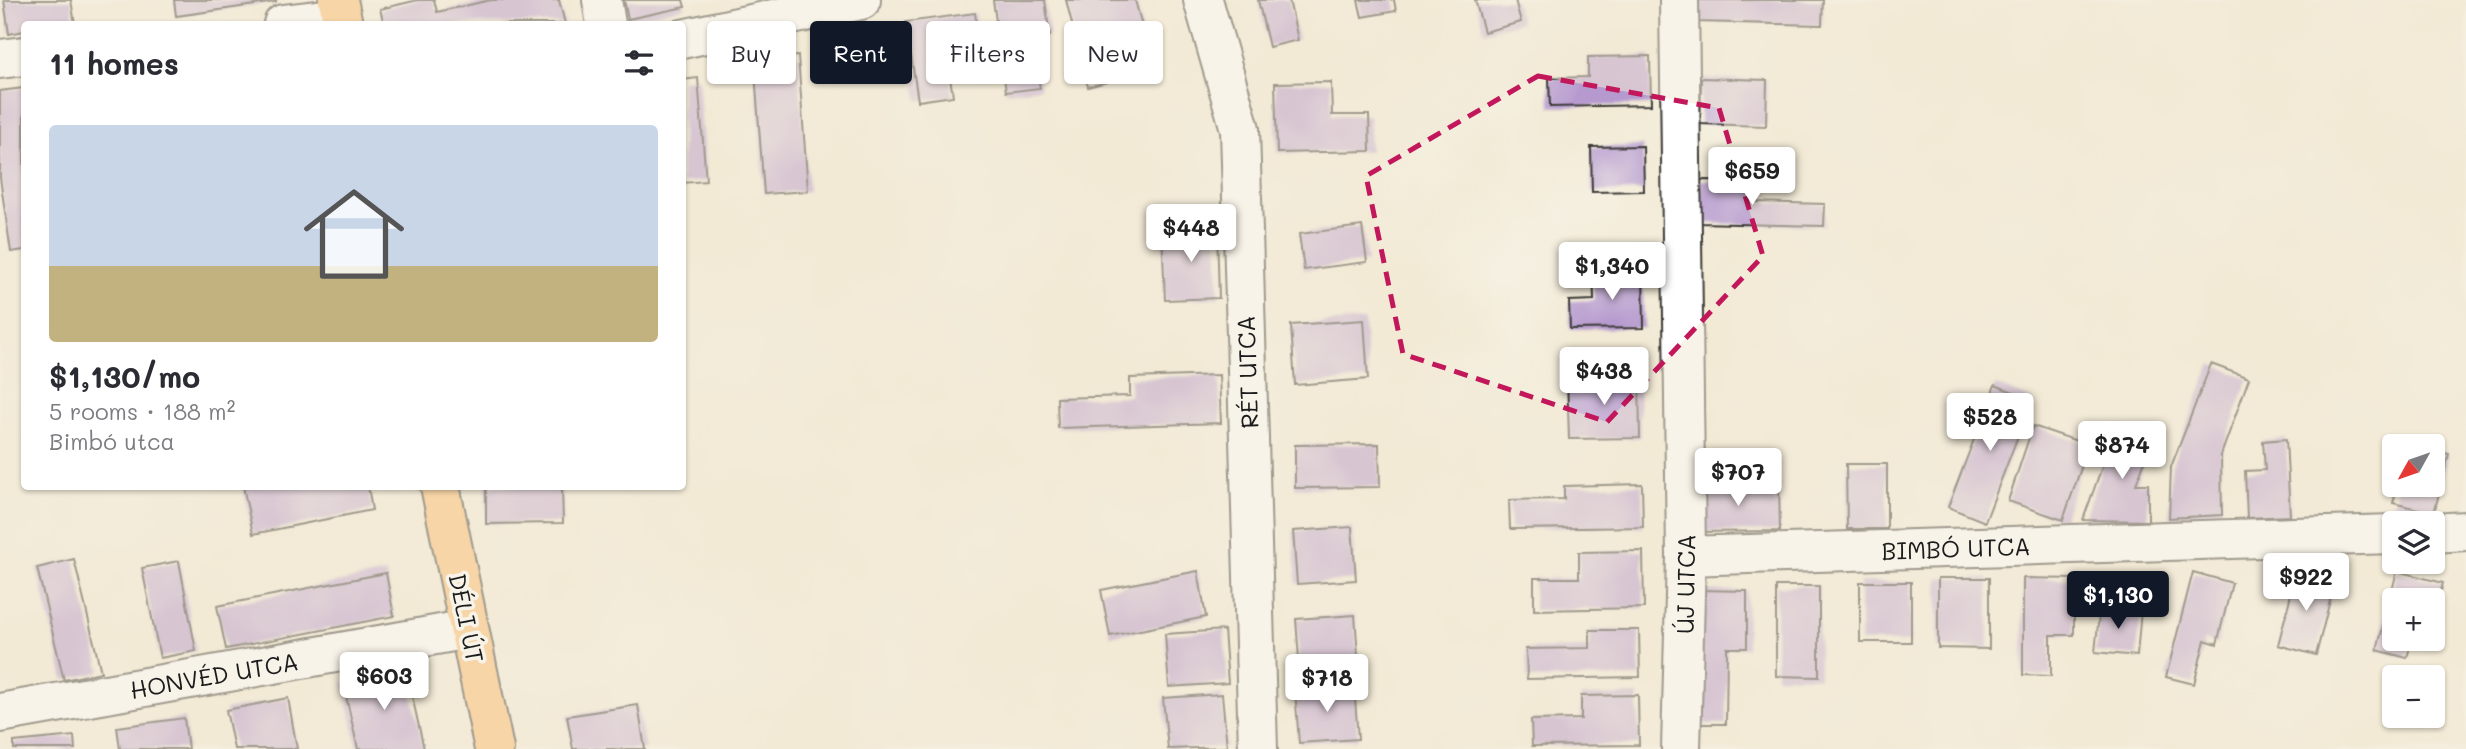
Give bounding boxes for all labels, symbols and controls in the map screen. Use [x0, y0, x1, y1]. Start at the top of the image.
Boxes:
chip: Buy [707, 21, 796, 84]
chip: Rent [810, 21, 912, 84]
chip: Filters [926, 21, 1050, 84]
chip: New [1064, 21, 1163, 84]
text: 11 homes [49, 43, 179, 83]
icon: filters [620, 44, 658, 82]
pin: $659 [1711, 148, 1793, 207]
text: $659 [1724, 155, 1780, 185]
icon: home [291, 171, 417, 297]
pin: $448 [1150, 204, 1232, 264]
text: $448 [1162, 212, 1220, 242]
pin: $1,340 [1555, 243, 1669, 302]
text: $1,340 [1575, 250, 1649, 280]
street label: RÉT UTCA [1230, 315, 1264, 429]
pin: $438 [1563, 348, 1645, 407]
text: $438 [1576, 355, 1632, 385]
text: $1,130/mo [49, 356, 200, 396]
pin: $528 [1949, 393, 2031, 453]
text: 5 rooms · 188 m² [49, 396, 235, 426]
text: $528 [1963, 401, 2017, 431]
pin: $874 [2081, 421, 2163, 481]
text: Bimbó utca [49, 426, 175, 456]
text: $874 [2094, 429, 2150, 459]
north arrow [2382, 434, 2445, 497]
map controls [2382, 434, 2445, 728]
pin: $707 [1697, 448, 1779, 508]
text: $707 [1711, 456, 1765, 486]
button: layers [2382, 511, 2445, 574]
street label: BIMBÓ UTCA [1881, 530, 2031, 566]
street label: ÚJ UTCA [1669, 534, 1701, 634]
pin: $922 [2265, 554, 2347, 613]
text: $922 [2279, 561, 2333, 591]
street label: DÉLI ÚT [442, 571, 492, 665]
pin: $1,130 [2061, 572, 2175, 631]
text: $1,130 [2083, 579, 2153, 609]
button: + [2382, 588, 2445, 651]
street label: HONVÉD UTCA [127, 645, 301, 705]
pin: $603 [343, 652, 425, 712]
pin: $718 [1286, 654, 1368, 714]
text: $603 [356, 660, 412, 690]
text: $718 [1301, 662, 1353, 692]
button: − [2382, 665, 2445, 728]

